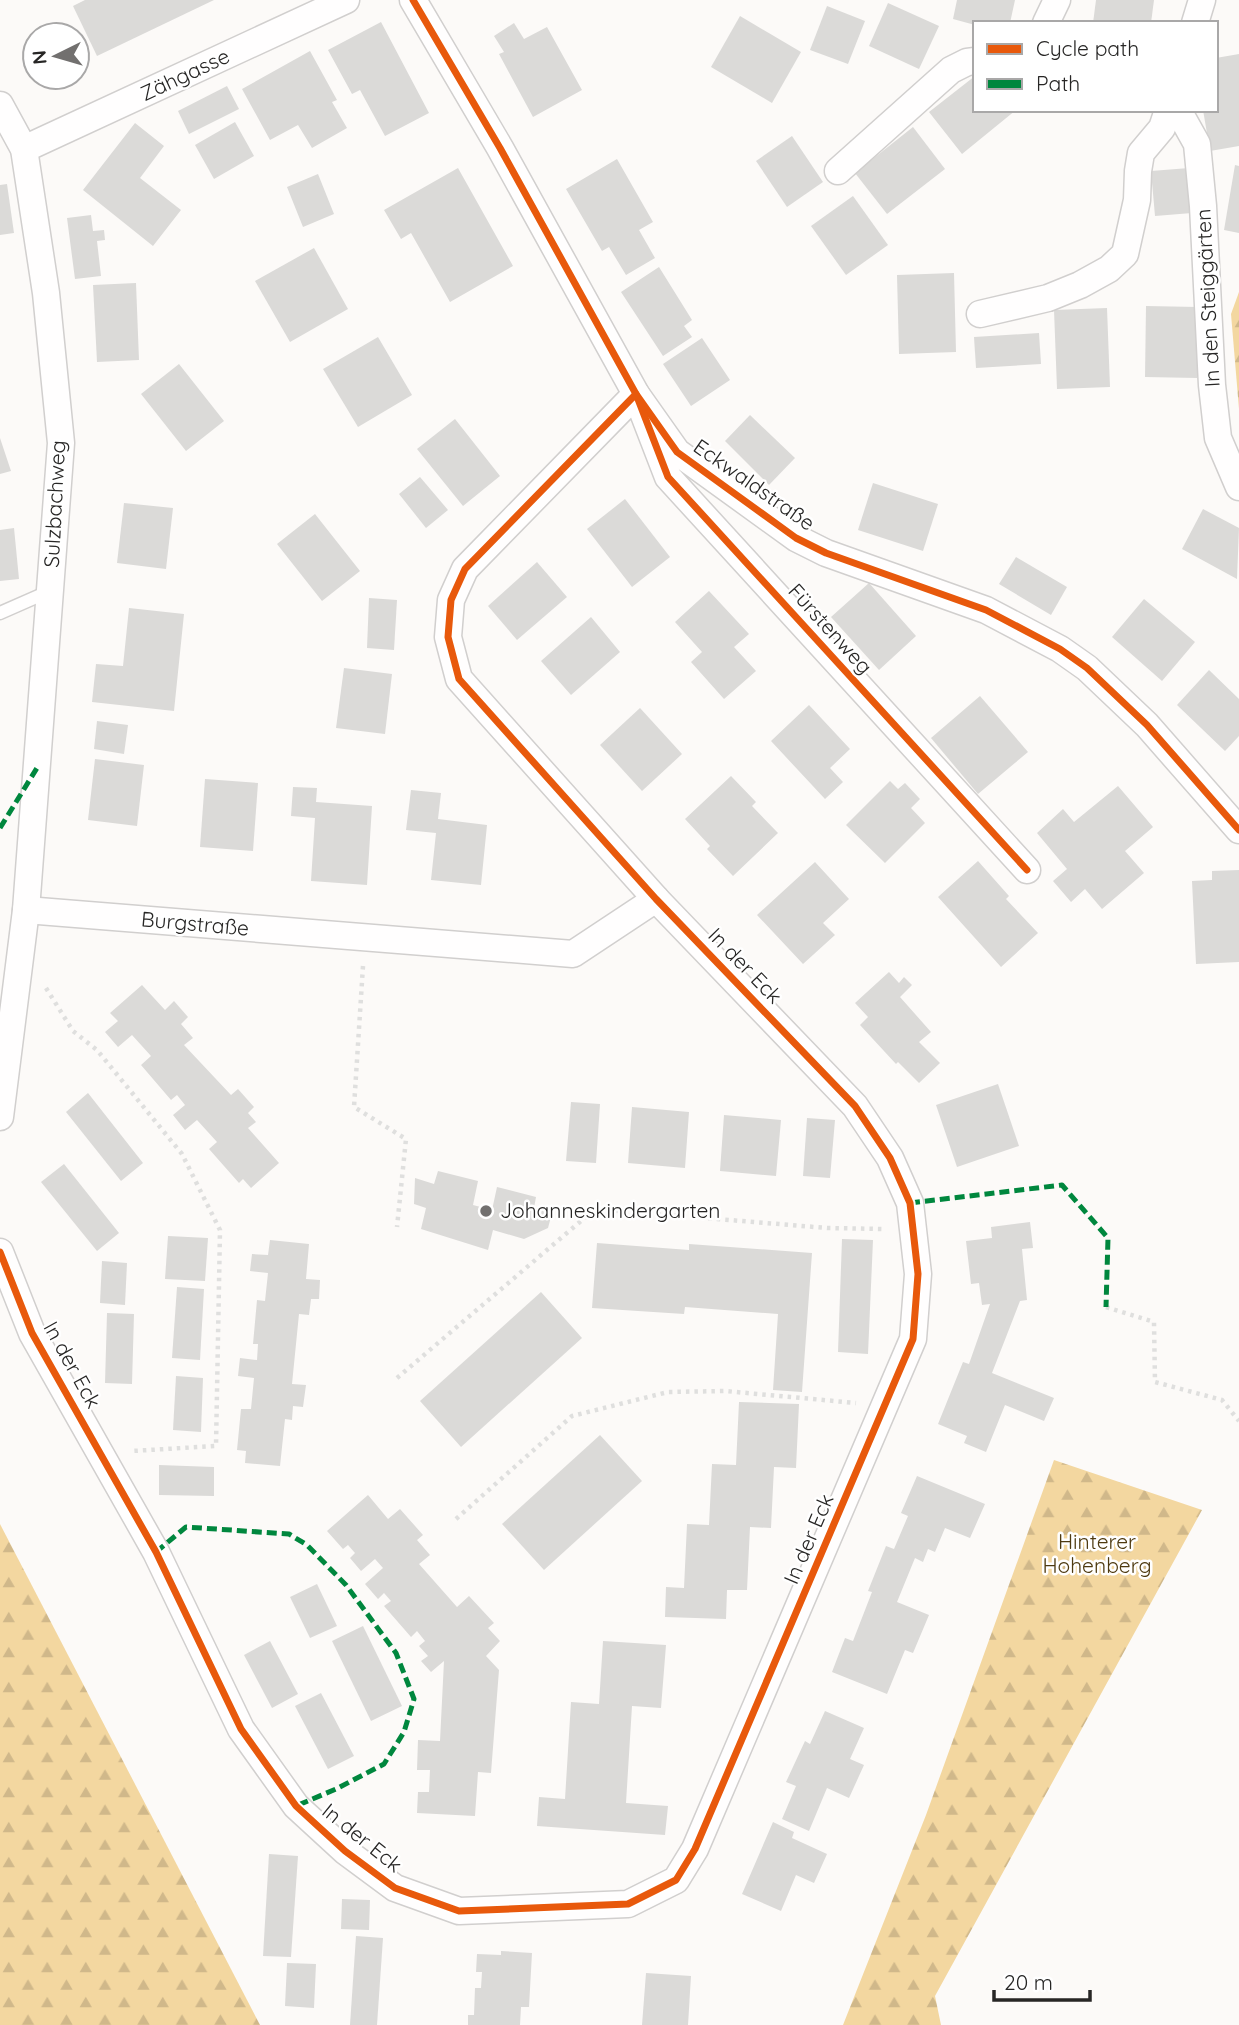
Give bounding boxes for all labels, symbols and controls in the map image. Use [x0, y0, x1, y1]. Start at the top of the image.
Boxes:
north arrow [21, 21, 91, 91]
legend [973, 21, 1218, 112]
text: Cycle path [1036, 35, 1139, 61]
street label: Zähgasse [136, 42, 233, 106]
text: N [27, 49, 52, 65]
text: Path [1036, 70, 1080, 96]
street label: In den Steiggärten [1189, 208, 1225, 388]
street label: Eckwaldstraße [689, 433, 820, 536]
street label: Sulzbachweg [38, 440, 70, 568]
street label: Fürstenweg [783, 578, 878, 679]
street label: Burgstraße [140, 905, 250, 941]
street label: In der Eck [703, 922, 788, 1009]
place label: Johanneskindergarten [500, 1197, 720, 1223]
marker: Johanneskindergarten [478, 1203, 494, 1219]
street label: In der Eck [38, 1316, 107, 1413]
street label: In der Eck [777, 1490, 839, 1588]
park label: Hinterer Hohenberg [1042, 1528, 1152, 1578]
street label: In der Eck [317, 1797, 408, 1877]
scale bar [994, 1958, 1090, 2002]
text: 20 m [1004, 1969, 1053, 1995]

